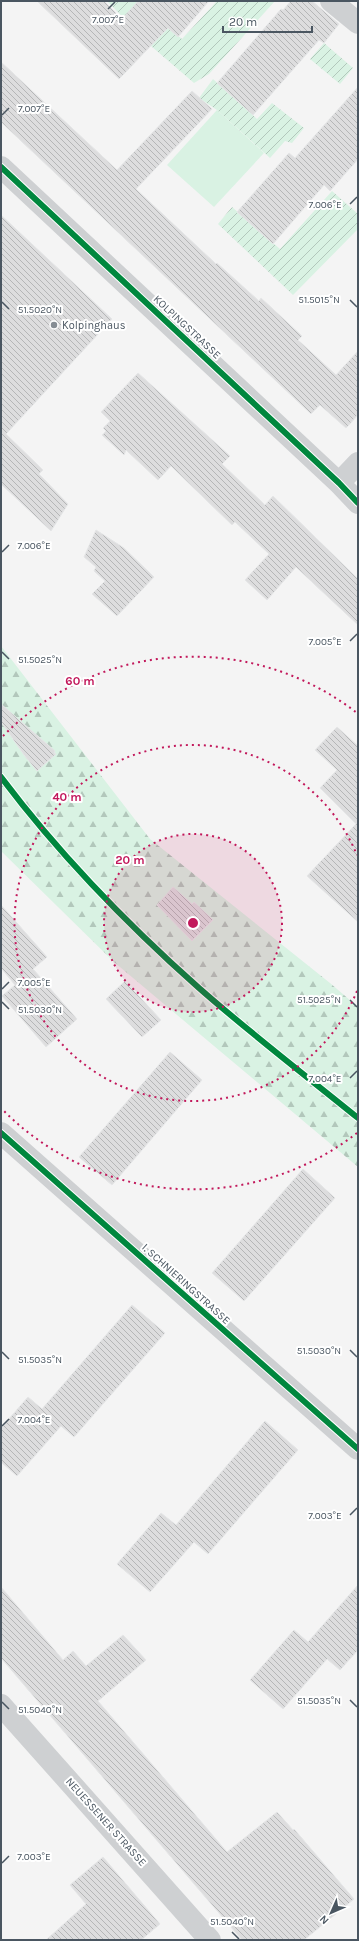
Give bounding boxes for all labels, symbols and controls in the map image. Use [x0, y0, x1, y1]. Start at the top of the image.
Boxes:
scale bar [223, 8, 312, 34]
text: 7.007°E [92, 14, 124, 26]
text: 20 m [229, 15, 257, 29]
text: 7.007°E [18, 103, 50, 115]
text: 7.006°E [308, 199, 342, 211]
street label: KOLPINGSTRASSE [151, 292, 223, 362]
text: 51.5015°N [298, 294, 340, 306]
text: 51.5020°N [18, 304, 62, 316]
place label: Kolpinghaus [62, 319, 126, 332]
marker: Kolpinghaus [49, 320, 59, 330]
text: 7.006°E [17, 540, 51, 552]
text: 7.005°E [308, 636, 342, 648]
text: 51.5025°N [18, 654, 62, 666]
text: 60 m [65, 674, 95, 688]
text: 40 m [52, 790, 82, 804]
text: 20 m [115, 853, 145, 867]
centre of rings [186, 916, 200, 930]
text: 7.005°E [17, 977, 51, 989]
text: 51.5025°N [297, 994, 341, 1006]
text: 51.5030°N [18, 1004, 62, 1016]
text: 7.004°E [309, 1073, 341, 1085]
street label: I. SCHNIERINGSTRASSE [139, 1241, 233, 1327]
text: 51.5030°N [297, 1345, 341, 1357]
text: 51.5035°N [18, 1354, 62, 1366]
text: 7.004°E [18, 1414, 50, 1426]
text: 7.003°E [308, 1510, 342, 1522]
text: 51.5035°N [297, 1695, 341, 1707]
text: 51.5040°N [18, 1704, 62, 1716]
street label: NEUESSENER STRASSE [63, 1775, 149, 1869]
text: 7.003°E [17, 1851, 51, 1863]
north arrow [311, 1893, 351, 1933]
text: N [317, 1912, 332, 1927]
text: 51.5040°N [210, 1916, 254, 1928]

